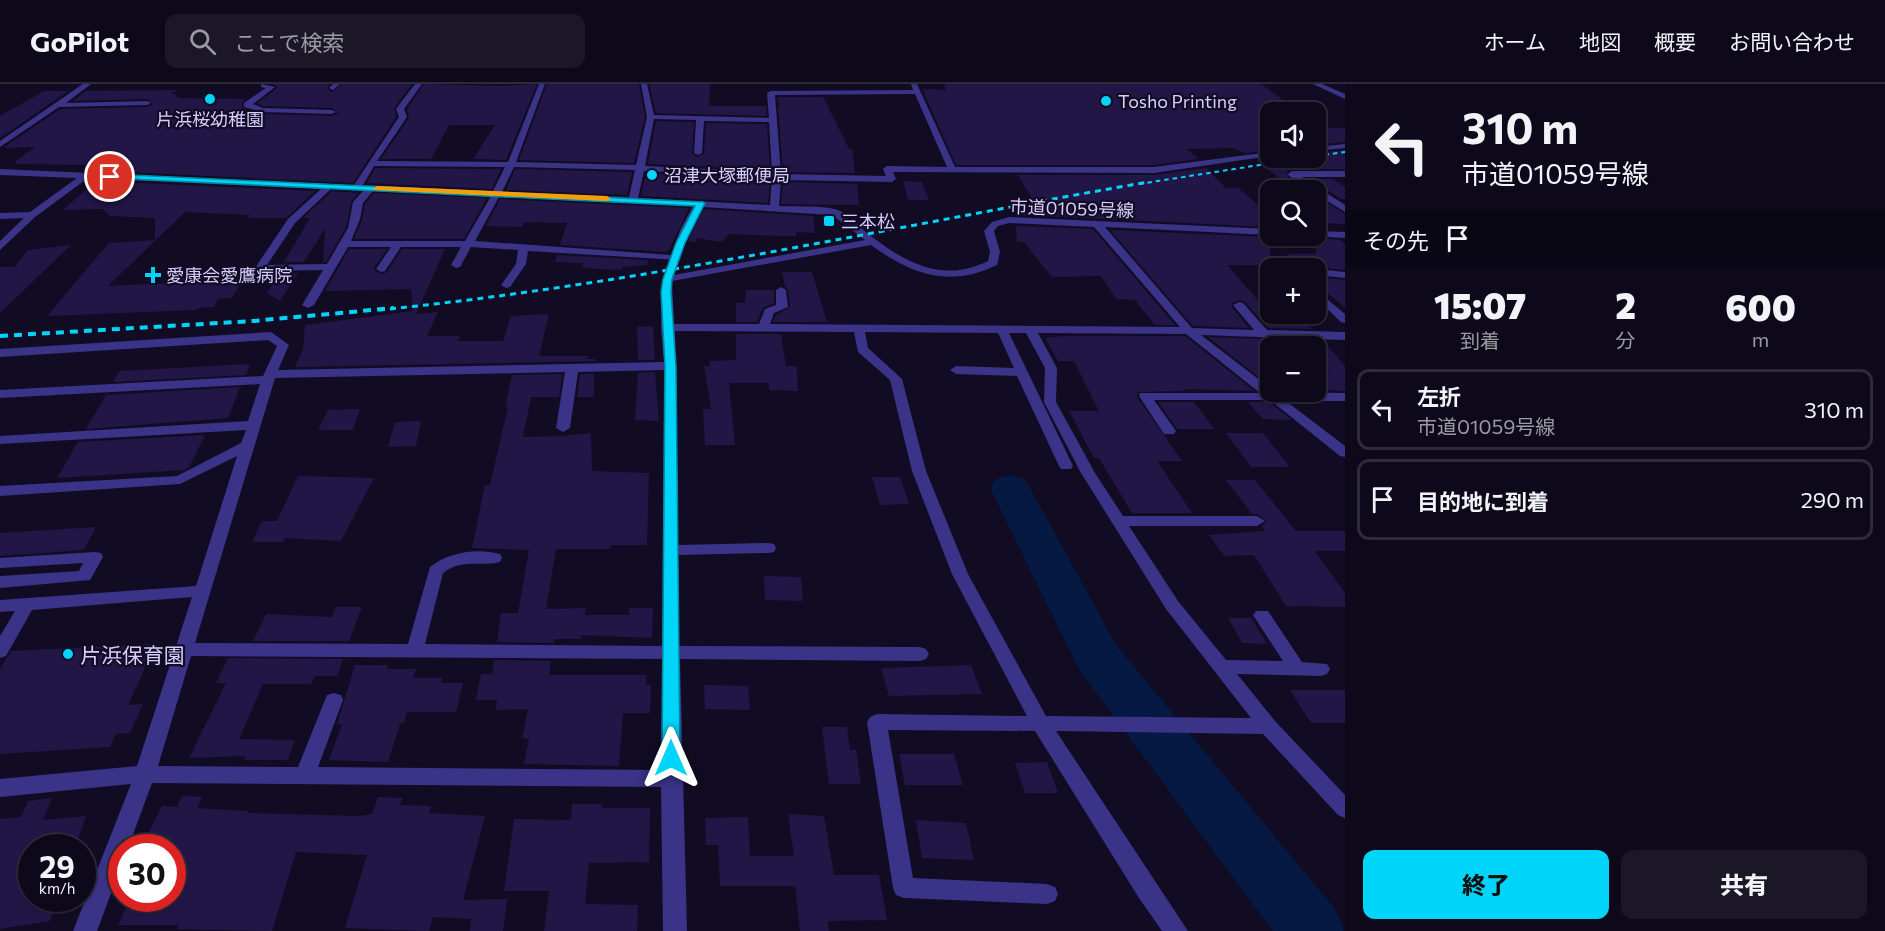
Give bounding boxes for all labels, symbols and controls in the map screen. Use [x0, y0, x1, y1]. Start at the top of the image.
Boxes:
search box [165, 14, 585, 68]
text: GoPilot [30, 24, 129, 58]
icon: search [186, 25, 219, 58]
text: ここで検索 [234, 29, 344, 56]
text: ホーム [1484, 29, 1546, 54]
text: 地図 [1579, 29, 1621, 54]
text: 概要 [1654, 29, 1696, 54]
text: お問い合わせ [1729, 29, 1855, 54]
place label: Tosho Printing [1118, 90, 1237, 112]
marker: 片浜桜幼稚園 [203, 92, 217, 106]
marker: Tosho Printing [1099, 94, 1113, 108]
text: 310 m [1462, 101, 1578, 153]
map controls [1260, 102, 1326, 402]
button: sound [1260, 102, 1326, 168]
place label: 片浜桜幼稚園 [156, 108, 264, 130]
icon: left [1363, 108, 1441, 186]
pin [84, 151, 135, 202]
text: 市道01059号線 [1462, 157, 1649, 190]
icon: arrive [93, 160, 126, 193]
place label: 沼津大塚郵便局 [664, 164, 790, 186]
marker: 沼津大塚郵便局 [645, 168, 659, 182]
button: search [1260, 180, 1326, 246]
street label: 市道01059号線 [1009, 195, 1135, 221]
place label: 三本松 [841, 210, 895, 232]
marker: 三本松 [822, 214, 836, 228]
icon: arrive [1441, 222, 1474, 255]
text: その先 [1363, 227, 1429, 254]
button: + [1260, 258, 1326, 324]
place label: 愛康会愛鷹病院 [166, 264, 292, 286]
marker: 愛康会愛鷹病院 [144, 266, 162, 284]
text: 15:07 [1434, 282, 1526, 326]
text: 2 [1615, 282, 1636, 326]
text: 600 [1725, 284, 1796, 328]
text: m [1752, 327, 1769, 351]
text: 到着 [1460, 328, 1500, 352]
text: 分 [1616, 328, 1636, 352]
button: − [1260, 336, 1326, 402]
text: 左折 [1417, 383, 1461, 410]
icon: left [1366, 393, 1399, 426]
text: 310 m [1804, 396, 1864, 423]
text: 市道01059号線 [1417, 414, 1555, 438]
icon: arrive [1366, 483, 1399, 516]
text: 290 m [1801, 486, 1864, 513]
text: 目的地に到着 [1417, 488, 1549, 515]
place label: 片浜保育園 [80, 642, 185, 667]
marker: 片浜保育園 [61, 647, 75, 661]
position arrow [639, 726, 703, 790]
speed limit sign: 30 [108, 834, 186, 912]
text: 29 [39, 847, 75, 884]
button: 終了 [1363, 850, 1609, 919]
button: 共有 [1621, 850, 1867, 919]
text: km/h [39, 879, 75, 897]

